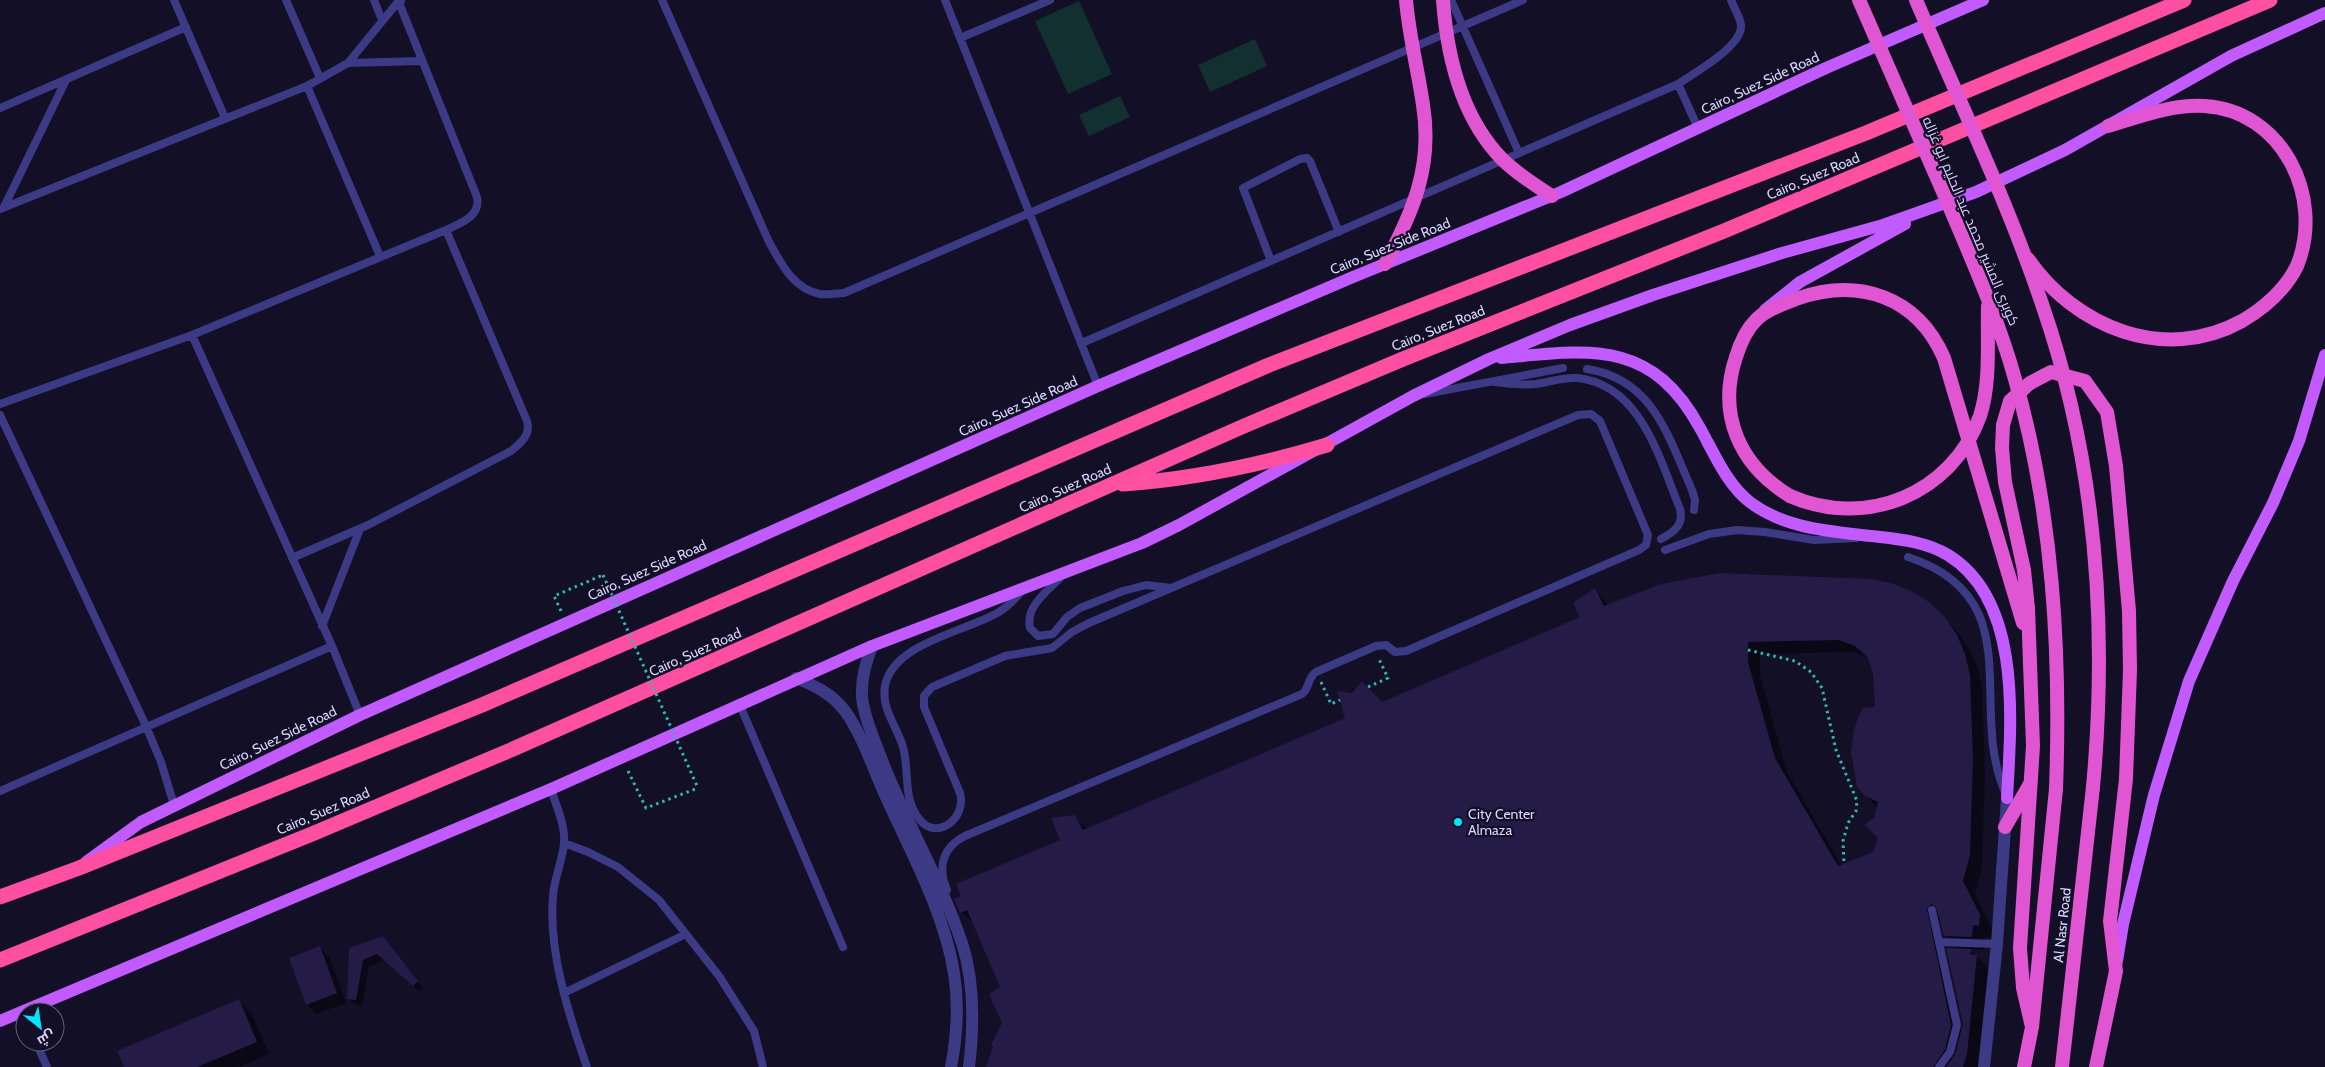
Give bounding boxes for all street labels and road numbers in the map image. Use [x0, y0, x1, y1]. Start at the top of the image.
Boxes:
street label: Cairo, Suez Side Road [1698, 48, 1822, 118]
street label: كوبرى المشير محمد عبد الحليم ابو غزاله [1918, 114, 2023, 329]
street label: Cairo, Suez Road [1764, 148, 1862, 204]
street label: Cairo, Suez Side Road [1327, 214, 1453, 278]
street label: Cairo, Suez Road [1389, 301, 1487, 355]
street label: Cairo, Suez Side Road [956, 372, 1080, 440]
street label: Cairo, Suez Road [1016, 460, 1114, 516]
street label: Cairo, Suez Side Road [585, 536, 709, 604]
street label: Cairo, Suez Road [646, 624, 744, 680]
street label: Cairo, Suez Side Road [216, 702, 340, 774]
street label: Cairo, Suez Road [274, 783, 372, 839]
street label: Al Nasr Road [2049, 887, 2075, 963]

